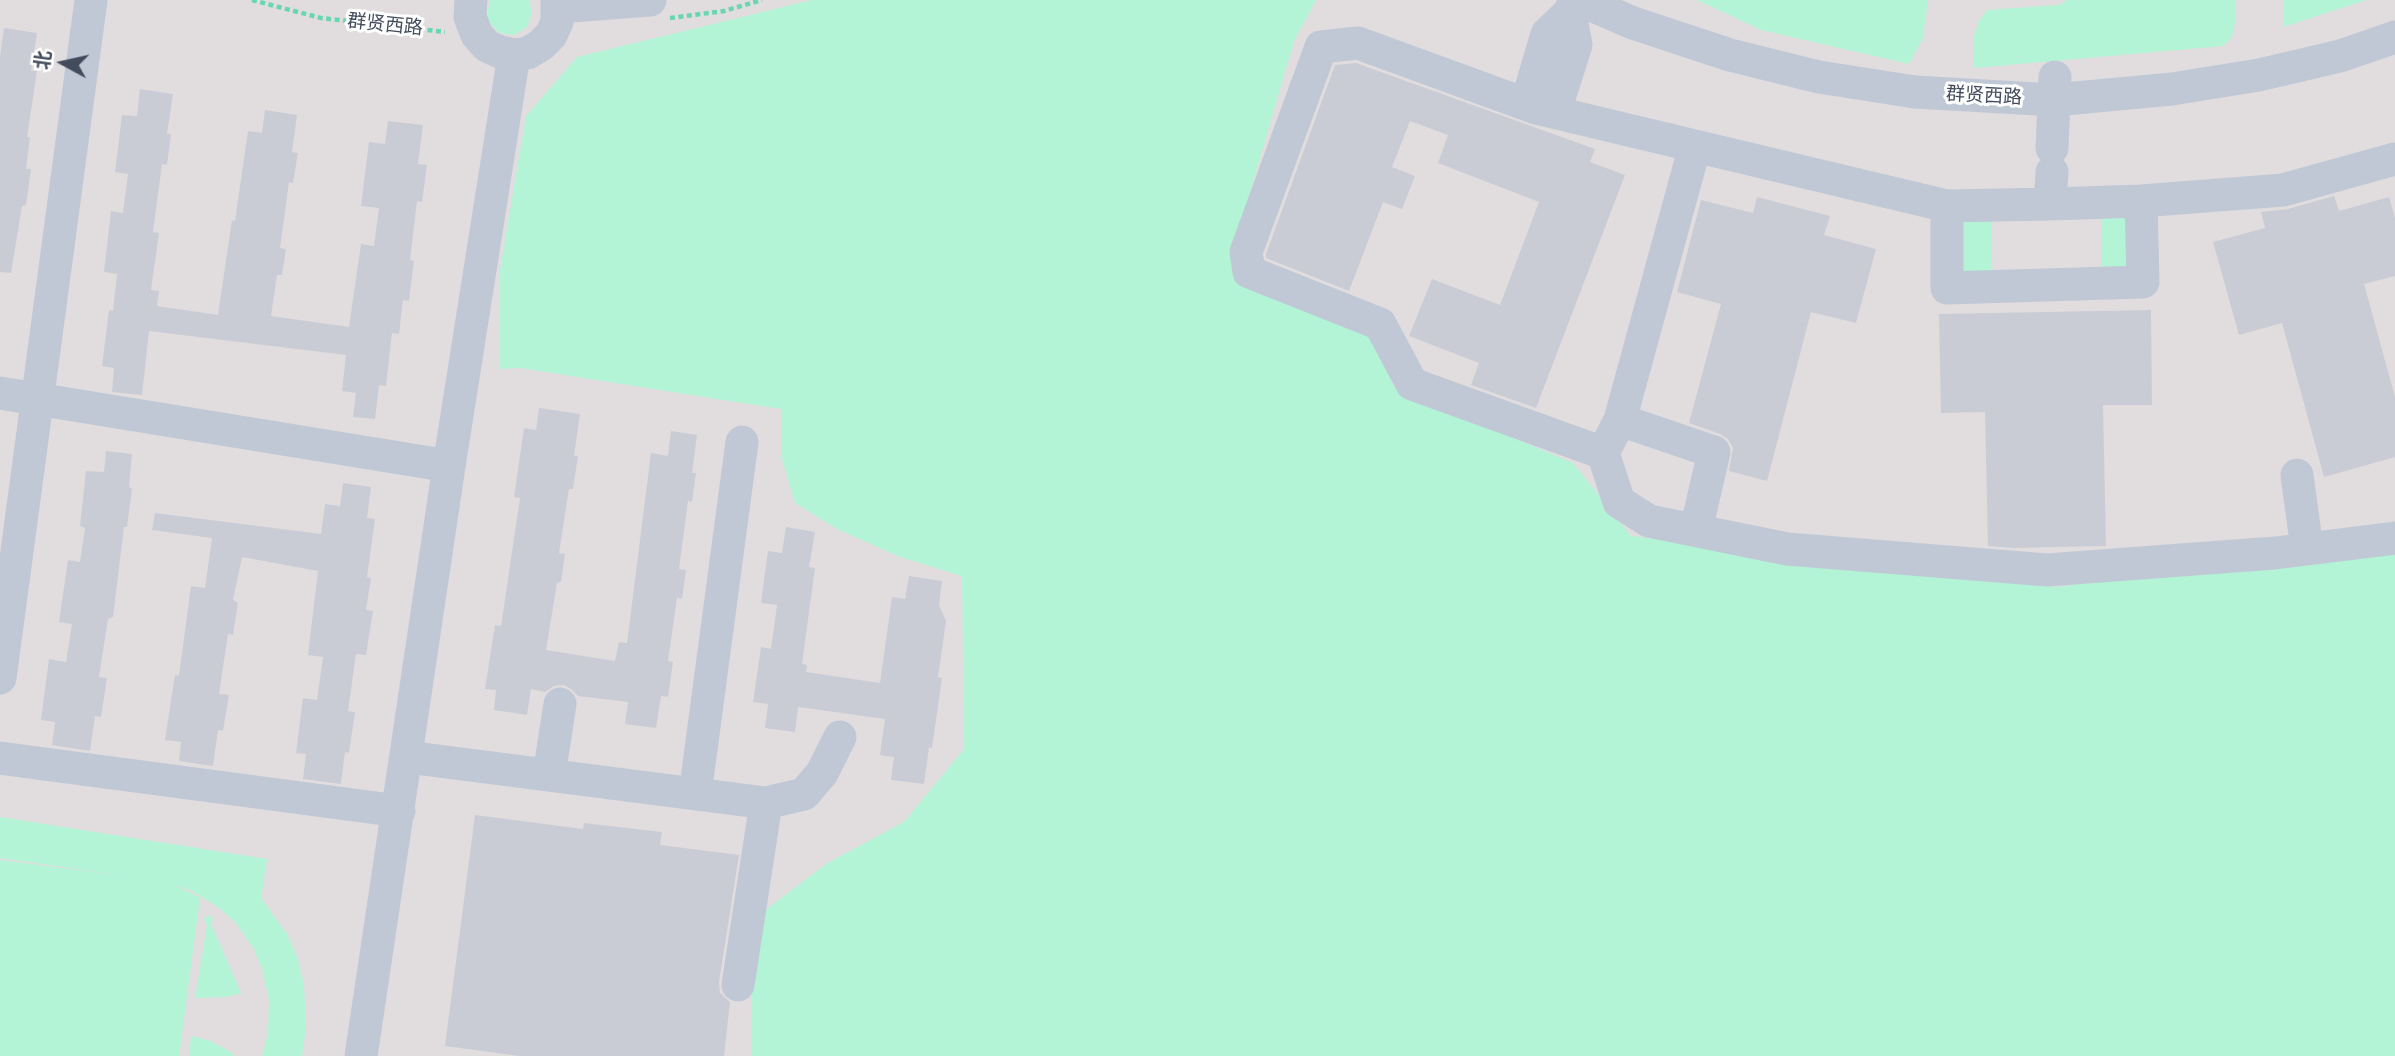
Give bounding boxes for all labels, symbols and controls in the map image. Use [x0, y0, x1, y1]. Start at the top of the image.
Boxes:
street label: 群贤西路 [346, 10, 424, 40]
north arrow [28, 28, 98, 98]
text: 北 [28, 49, 56, 71]
street label: 群贤西路 [1945, 83, 2023, 109]

